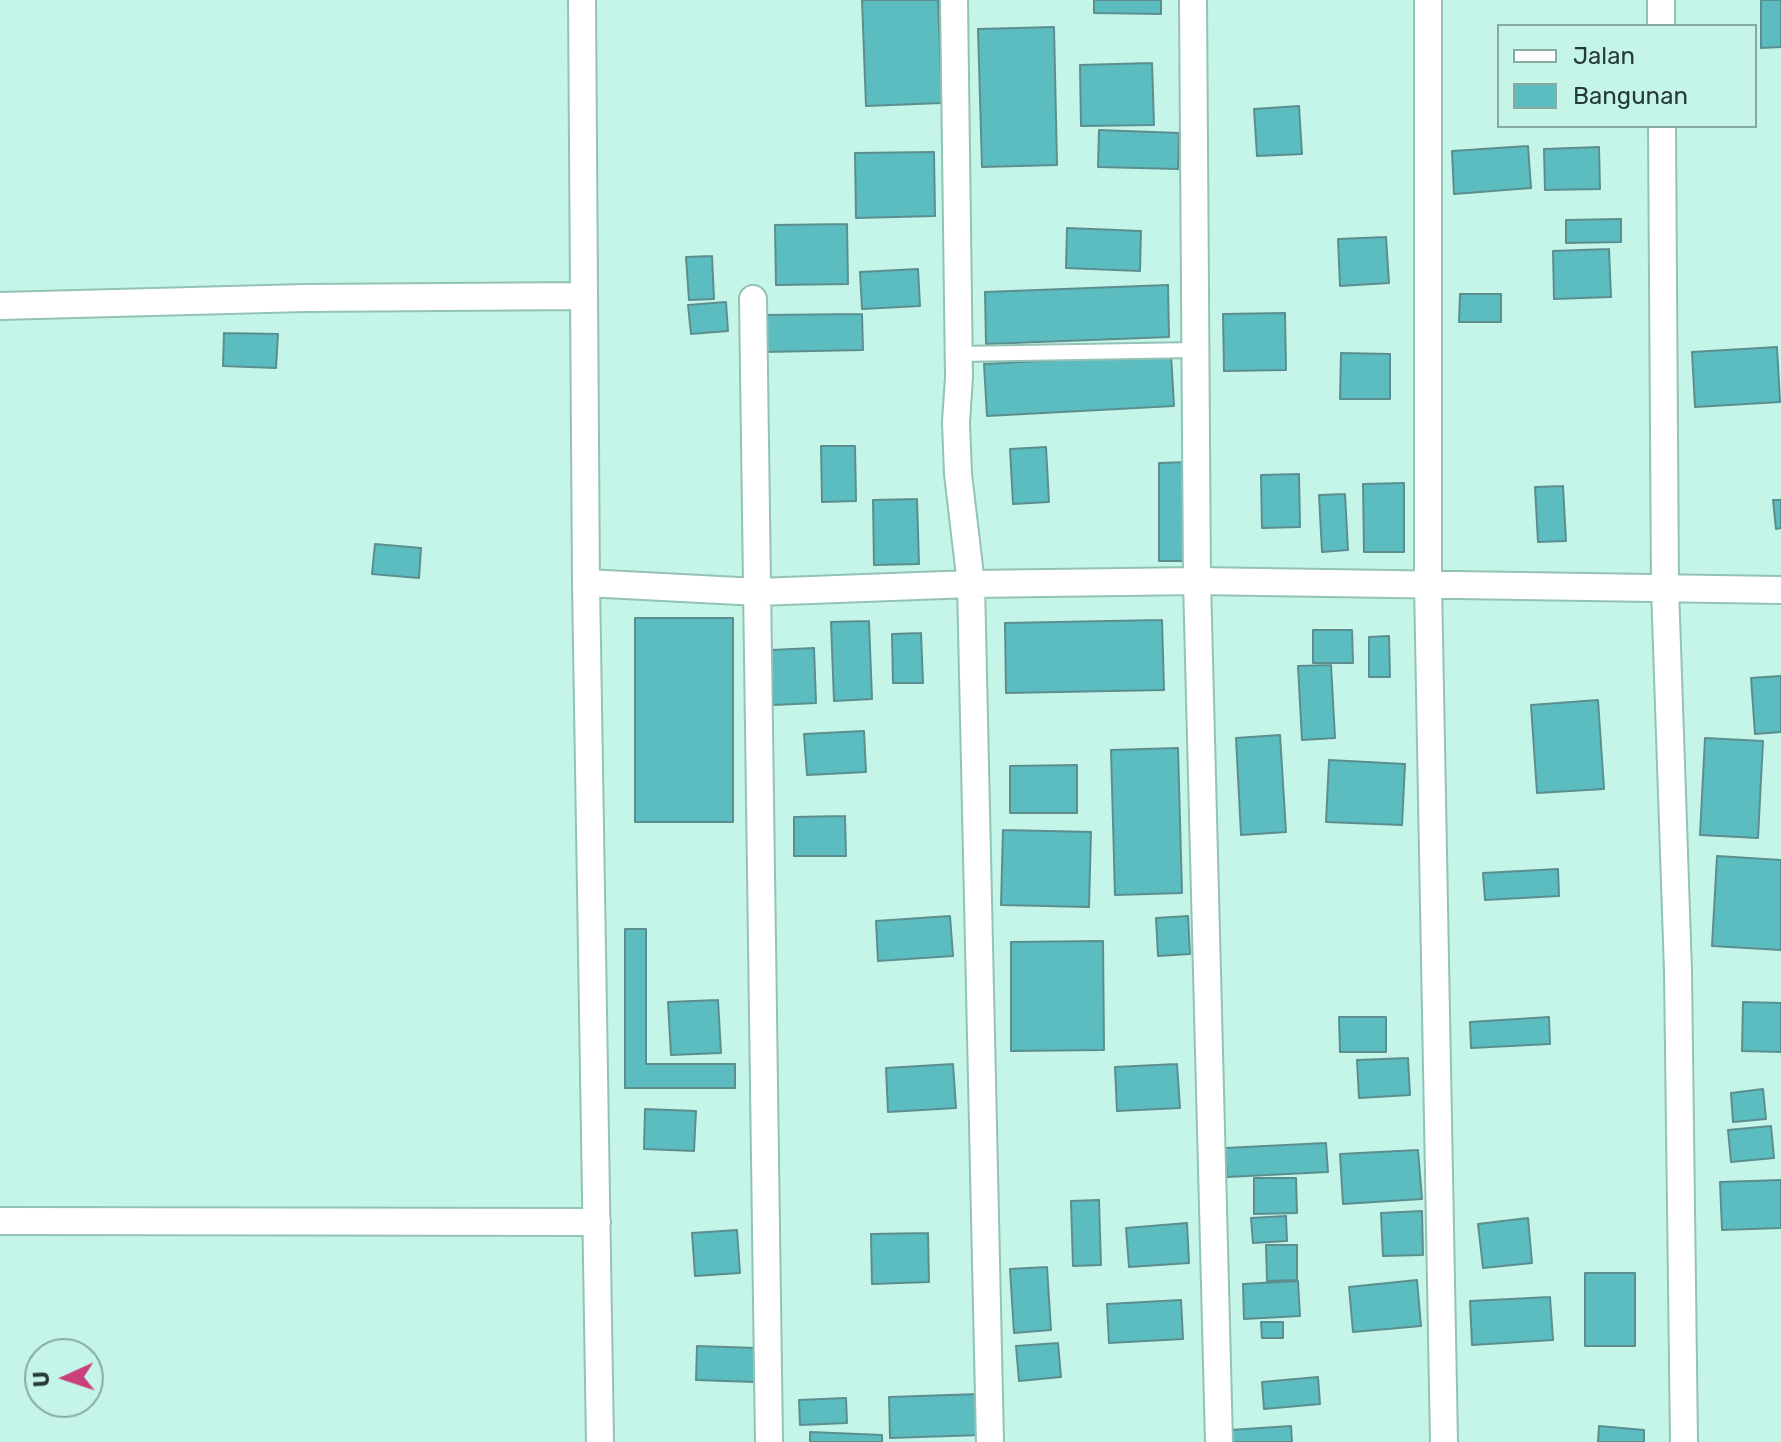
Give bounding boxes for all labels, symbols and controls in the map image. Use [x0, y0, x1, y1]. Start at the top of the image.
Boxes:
legend [1497, 24, 1757, 128]
text: Jalan [1573, 42, 1635, 70]
text: Bangunan [1573, 82, 1688, 110]
north arrow [24, 1338, 104, 1418]
text: U [28, 1371, 55, 1388]

